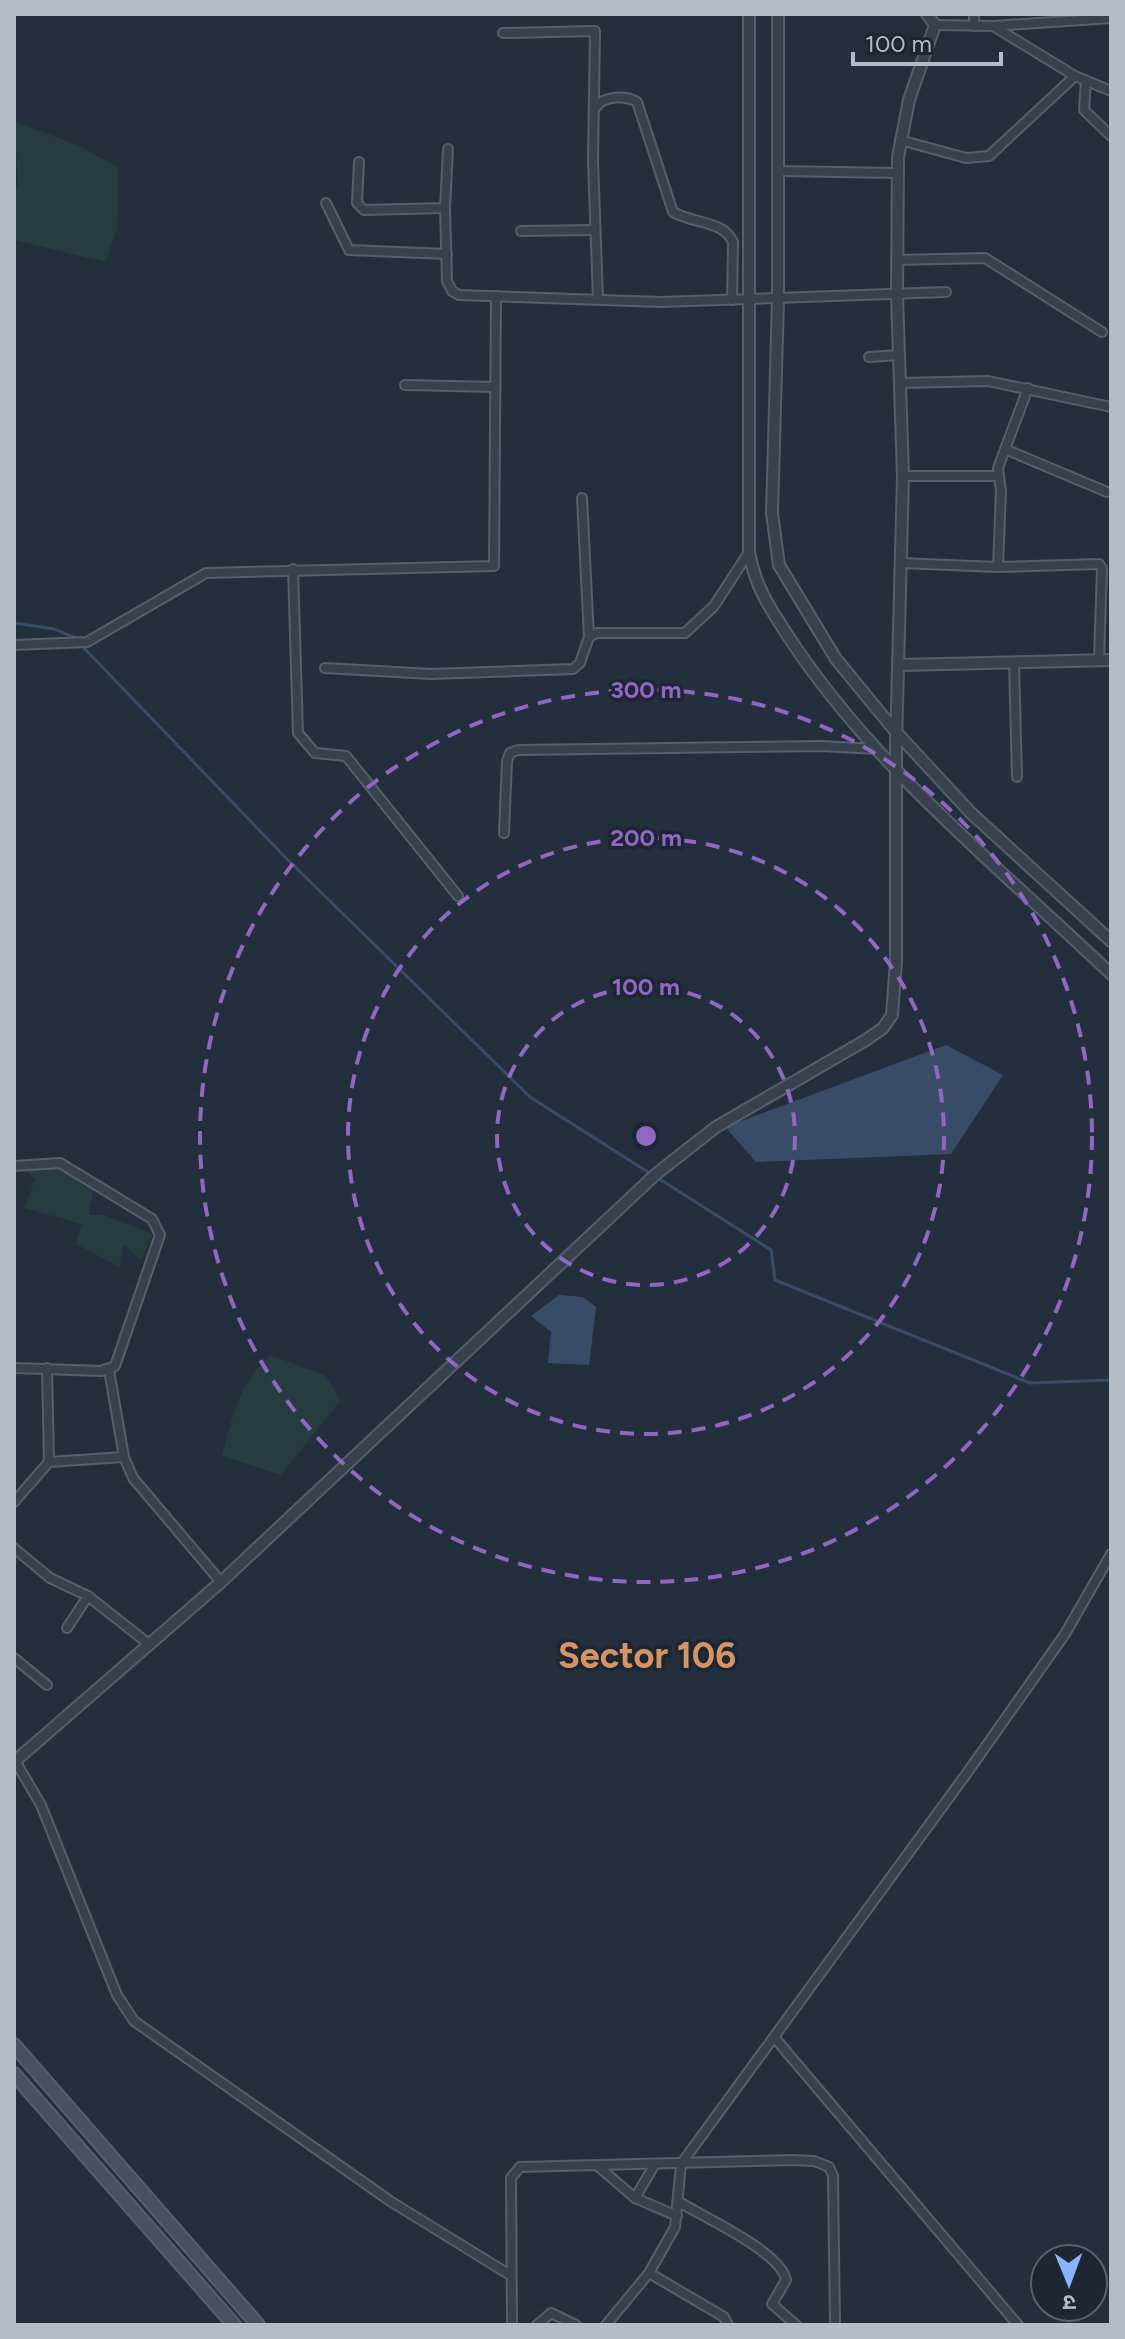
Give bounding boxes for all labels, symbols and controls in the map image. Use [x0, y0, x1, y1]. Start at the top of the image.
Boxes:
scale bar [853, 16, 1001, 66]
text: 100 m [865, 29, 932, 58]
text: 300 m [610, 675, 682, 704]
text: 200 m [610, 823, 682, 852]
text: 100 m [612, 972, 680, 1001]
centre of rings [632, 1122, 660, 1150]
district label: Sector 106 [558, 1634, 736, 1677]
north arrow [1029, 2243, 1109, 2323]
text: उ [1062, 2289, 1076, 2316]

